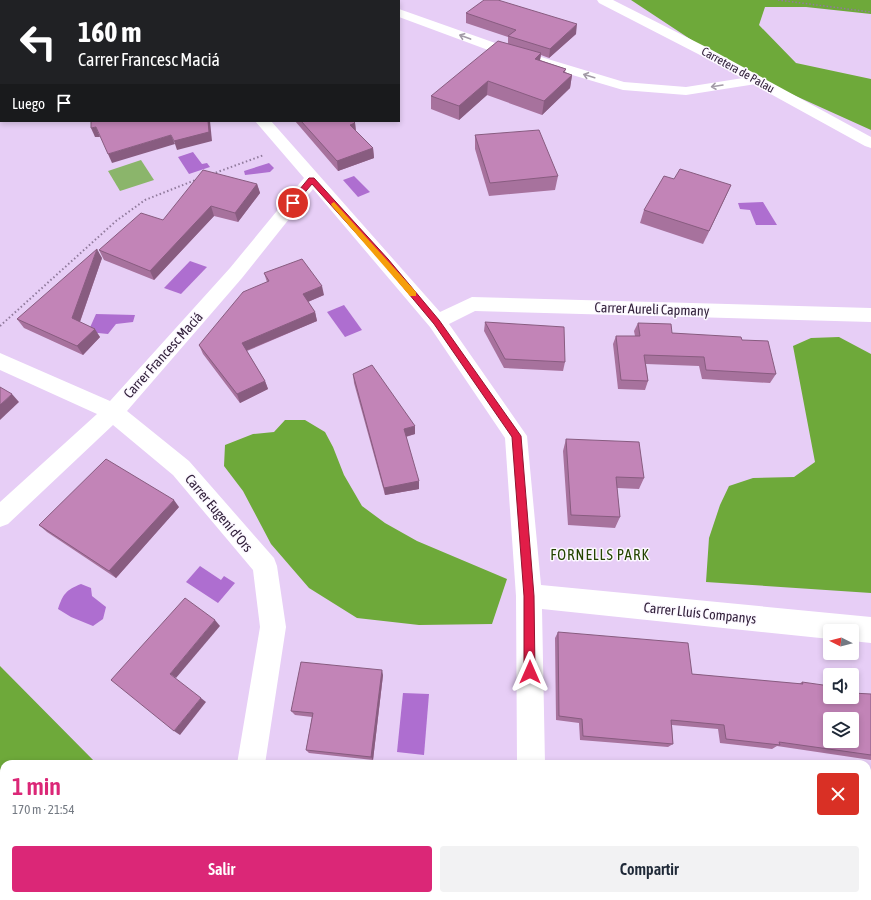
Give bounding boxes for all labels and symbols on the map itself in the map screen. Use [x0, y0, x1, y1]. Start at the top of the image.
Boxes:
one-way arrow [459, 33, 472, 40]
street label: Carretera de Palau [699, 44, 777, 96]
one-way arrow [583, 72, 596, 79]
one-way arrow [711, 82, 724, 90]
pin [276, 186, 310, 220]
street label: Carrer Aureli Capmany [594, 299, 710, 319]
street label: Carrer Francesc Maciá [120, 309, 206, 401]
street label: Carrer Eugeni d'Ors [182, 471, 256, 555]
district label: FORNELLS PARK [550, 546, 650, 563]
street label: Carrer Lluís Companys [643, 599, 757, 627]
north arrow [823, 624, 859, 660]
position arrow [509, 651, 551, 693]

